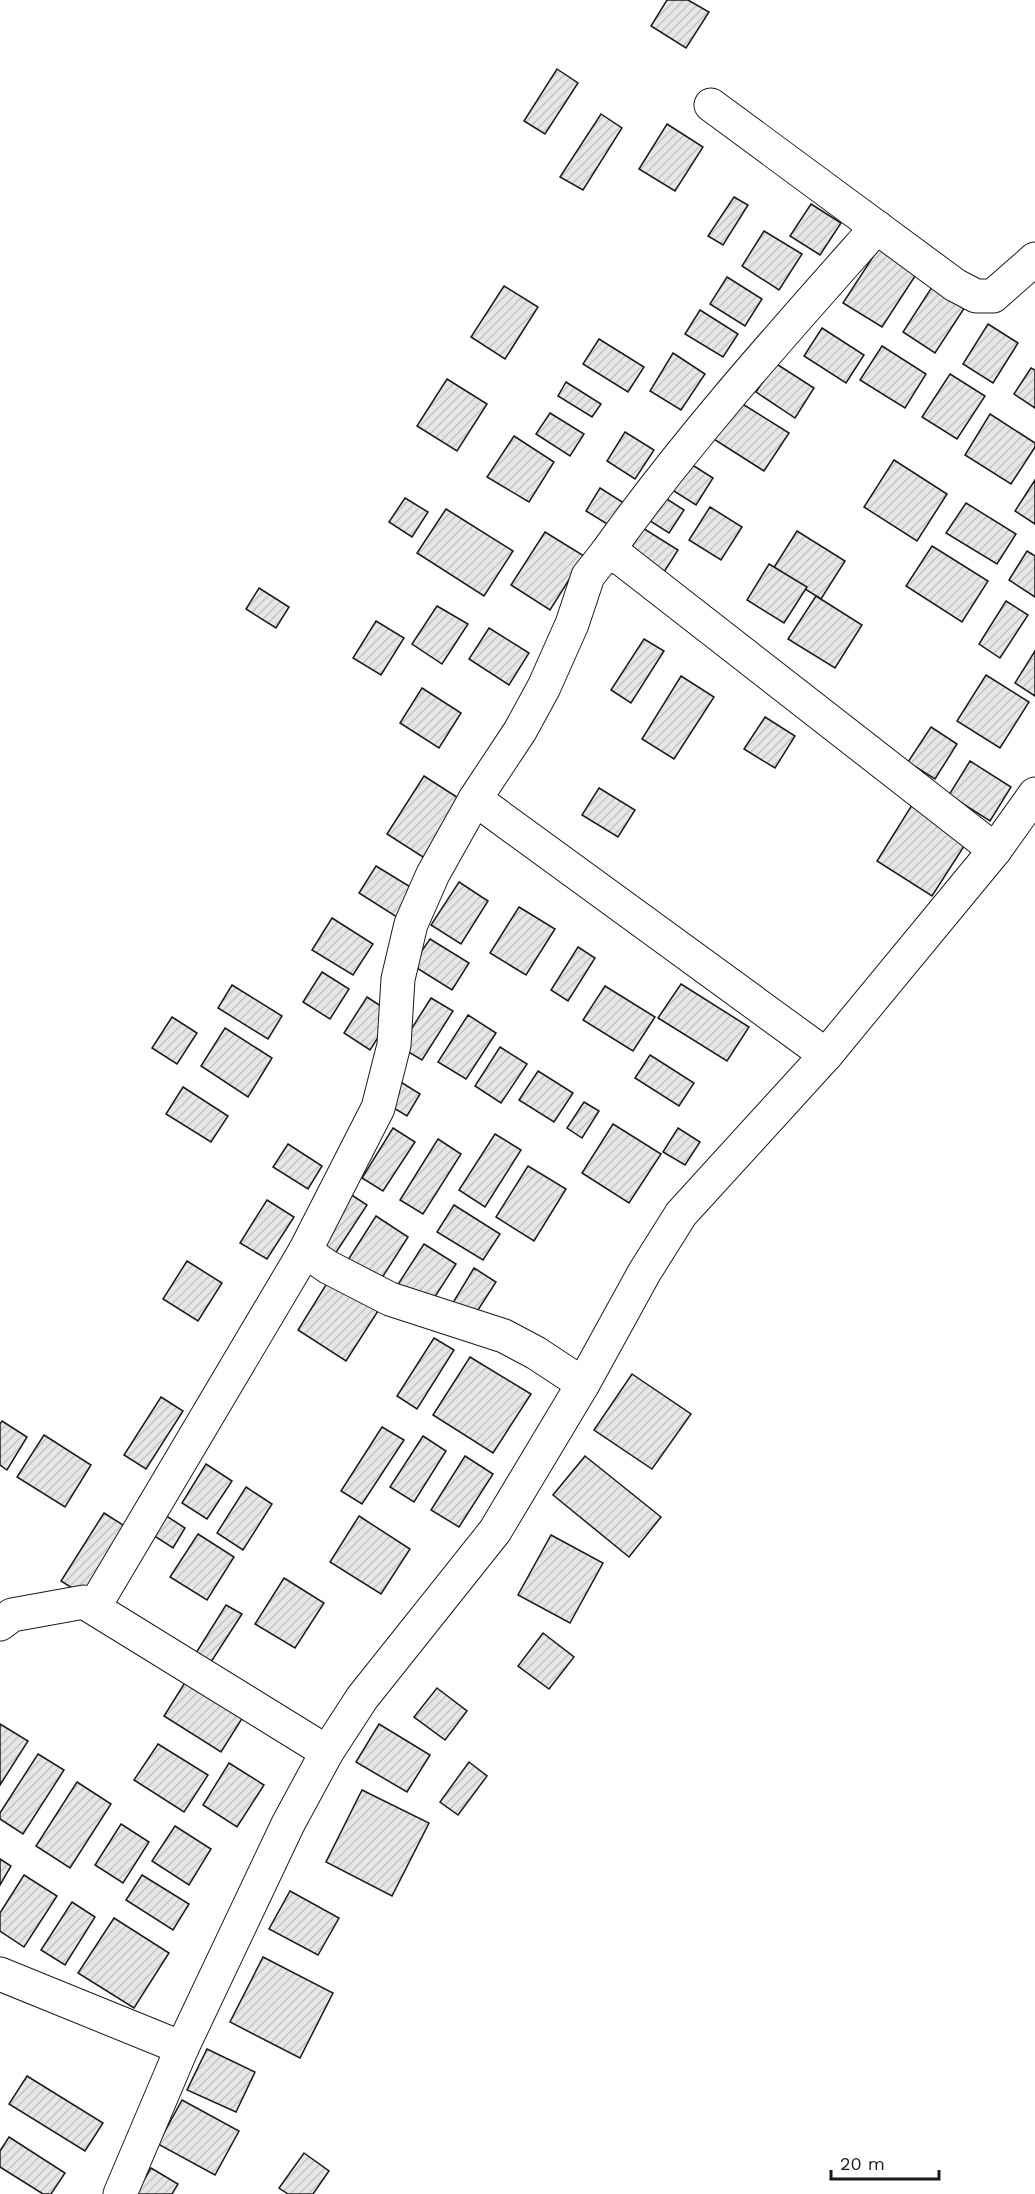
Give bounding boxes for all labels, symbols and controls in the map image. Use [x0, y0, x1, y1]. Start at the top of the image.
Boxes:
scale bar [831, 2143, 939, 2181]
text: 20 m [840, 2153, 885, 2174]

